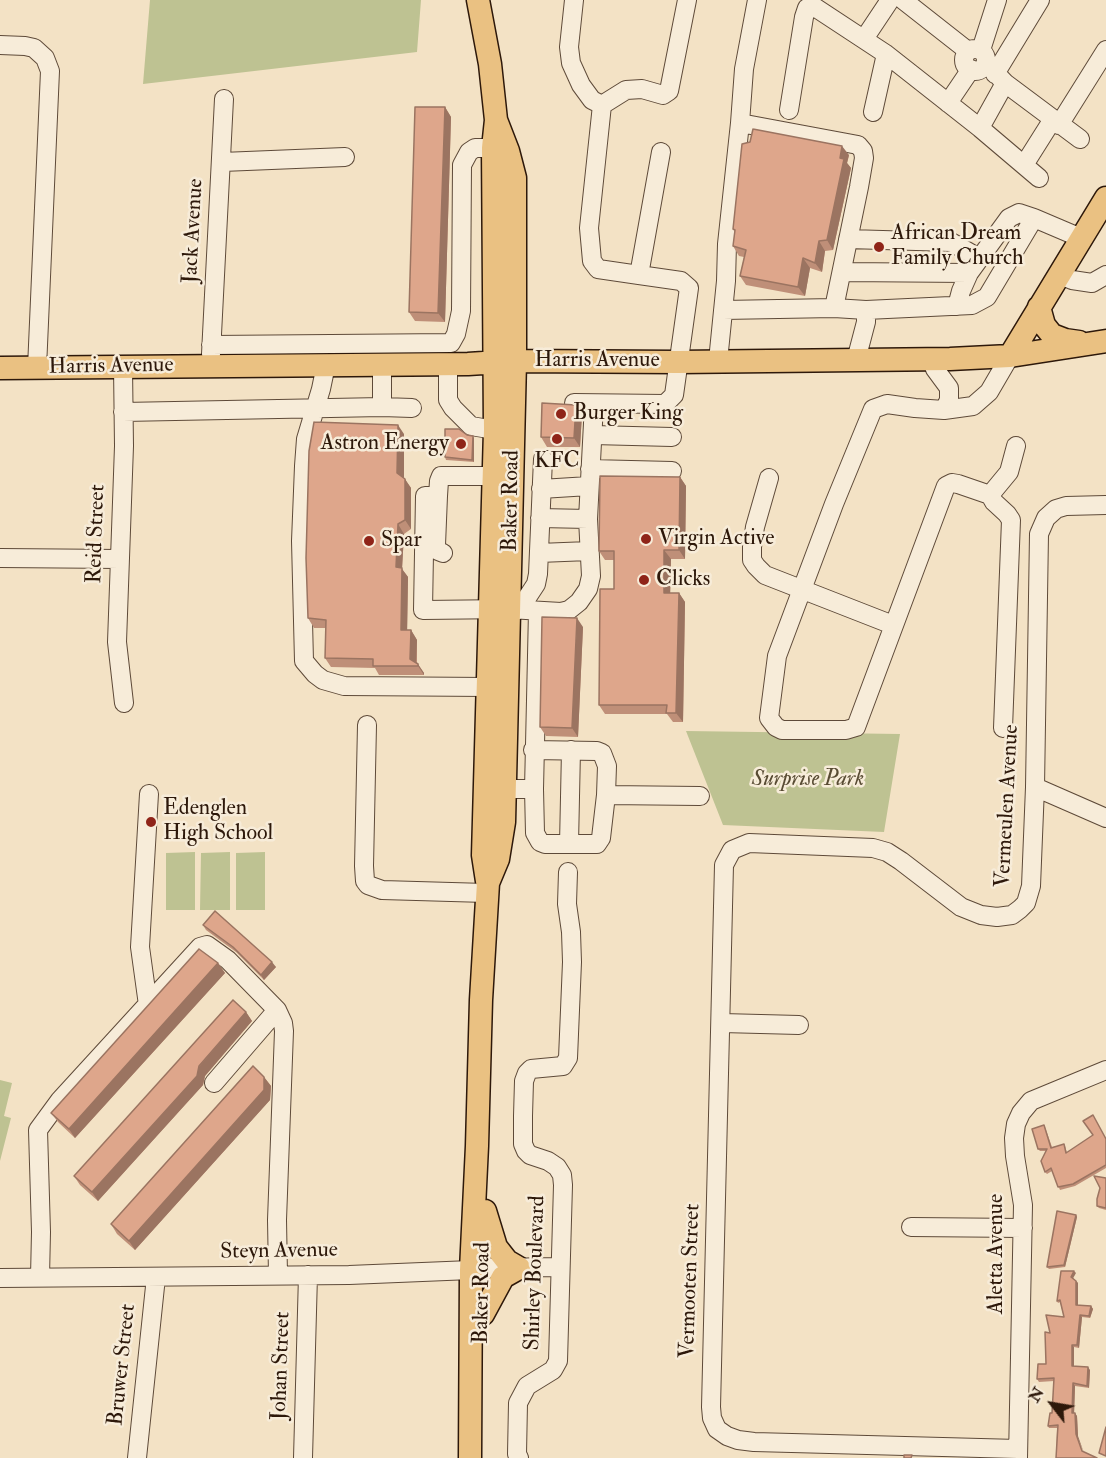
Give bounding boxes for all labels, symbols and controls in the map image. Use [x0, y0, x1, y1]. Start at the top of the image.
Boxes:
street label: Jack Avenue [178, 178, 210, 284]
place label: African Dream Family Church [891, 221, 1023, 272]
marker: African Dream Family Church [872, 240, 886, 254]
street label: Harris Avenue [534, 348, 660, 374]
street label: Harris Avenue [48, 353, 174, 381]
place label: Burger King [573, 401, 683, 427]
marker: Burger King [554, 407, 568, 421]
place label: Astron Energy [320, 431, 449, 457]
marker: KFC [550, 432, 564, 446]
marker: Astron Energy [454, 437, 468, 451]
place label: KFC [534, 449, 580, 475]
street label: Baker Road [498, 450, 526, 552]
street label: Reid Street [82, 484, 112, 584]
place label: Virgin Active [658, 526, 774, 552]
place label: Spar [381, 528, 422, 554]
marker: Virgin Active [639, 532, 653, 546]
marker: Spar [362, 534, 376, 548]
place label: Clicks [656, 567, 710, 593]
marker: Clicks [637, 573, 651, 587]
street label: Vermeulen Avenue [991, 724, 1025, 888]
park label: Surprise Park [752, 767, 864, 793]
place label: Edenglen High School [163, 796, 273, 848]
marker: Edenglen High School [144, 815, 158, 829]
street label: Aletta Avenue [984, 1194, 1010, 1314]
street label: Shirley Boulevard [520, 1195, 552, 1351]
street label: Vermooten Street [675, 1203, 707, 1359]
street label: Steyn Avenue [220, 1238, 338, 1266]
street label: Baker Road [469, 1242, 497, 1344]
street label: Bruwer Street [103, 1303, 143, 1427]
street label: Johan Street [267, 1311, 297, 1421]
north arrow [1022, 1374, 1082, 1434]
text: N [1024, 1383, 1049, 1406]

